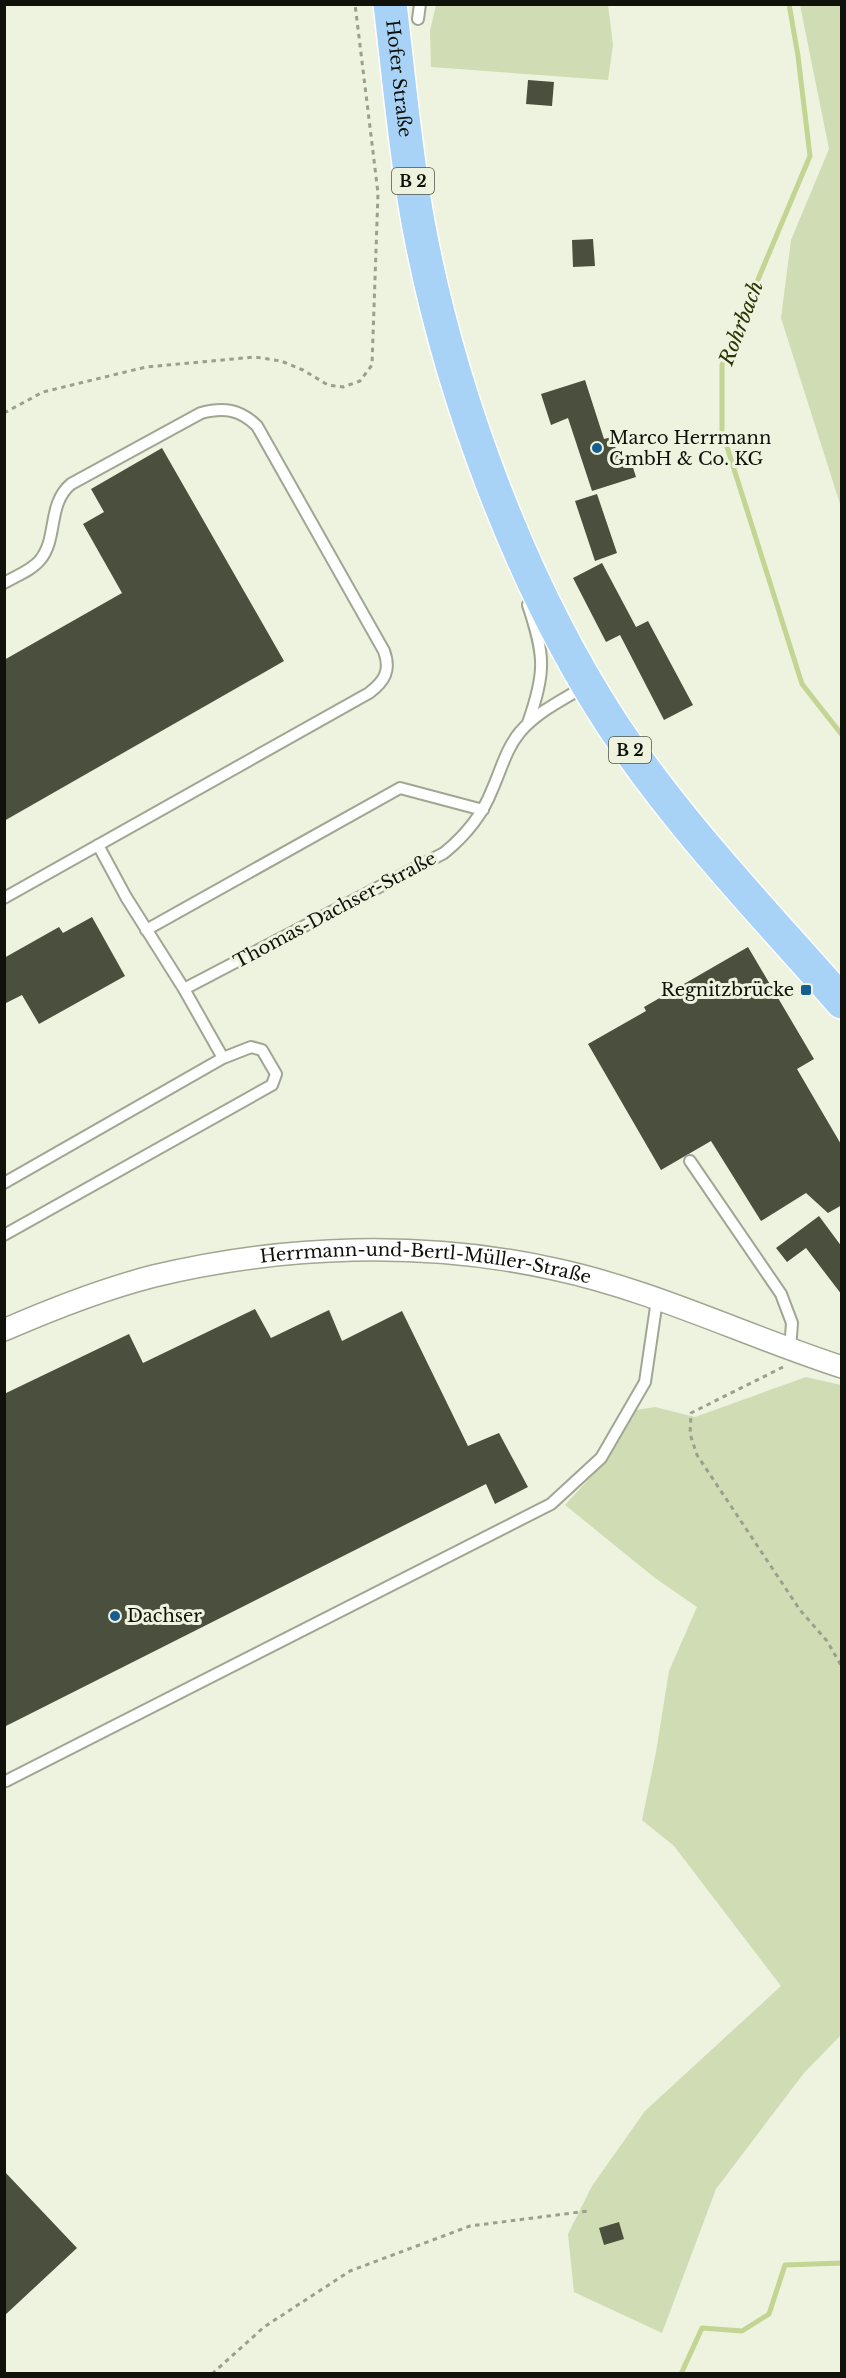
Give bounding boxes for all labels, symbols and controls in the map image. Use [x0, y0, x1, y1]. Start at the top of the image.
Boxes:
street label: Hofer Straße [381, 18, 416, 139]
road number: B 2 [392, 168, 434, 194]
water label: Rohrbach [714, 278, 768, 369]
place label: Marco Herrmann GmbH & Co. KG [609, 427, 771, 470]
marker: Marco Herrmann GmbH & Co. KG [590, 441, 604, 455]
road number: B 2 [609, 737, 651, 763]
street label: Thomas-Dachser-Straße [230, 847, 440, 973]
place label: Regnitzbrücke [661, 979, 794, 1001]
marker: Regnitzbrücke [799, 983, 813, 997]
street label: Herrmann-und-Bertl-Müller-Straße [259, 1239, 594, 1289]
place label: Dachser [127, 1605, 202, 1627]
marker: Dachser [108, 1609, 122, 1623]

